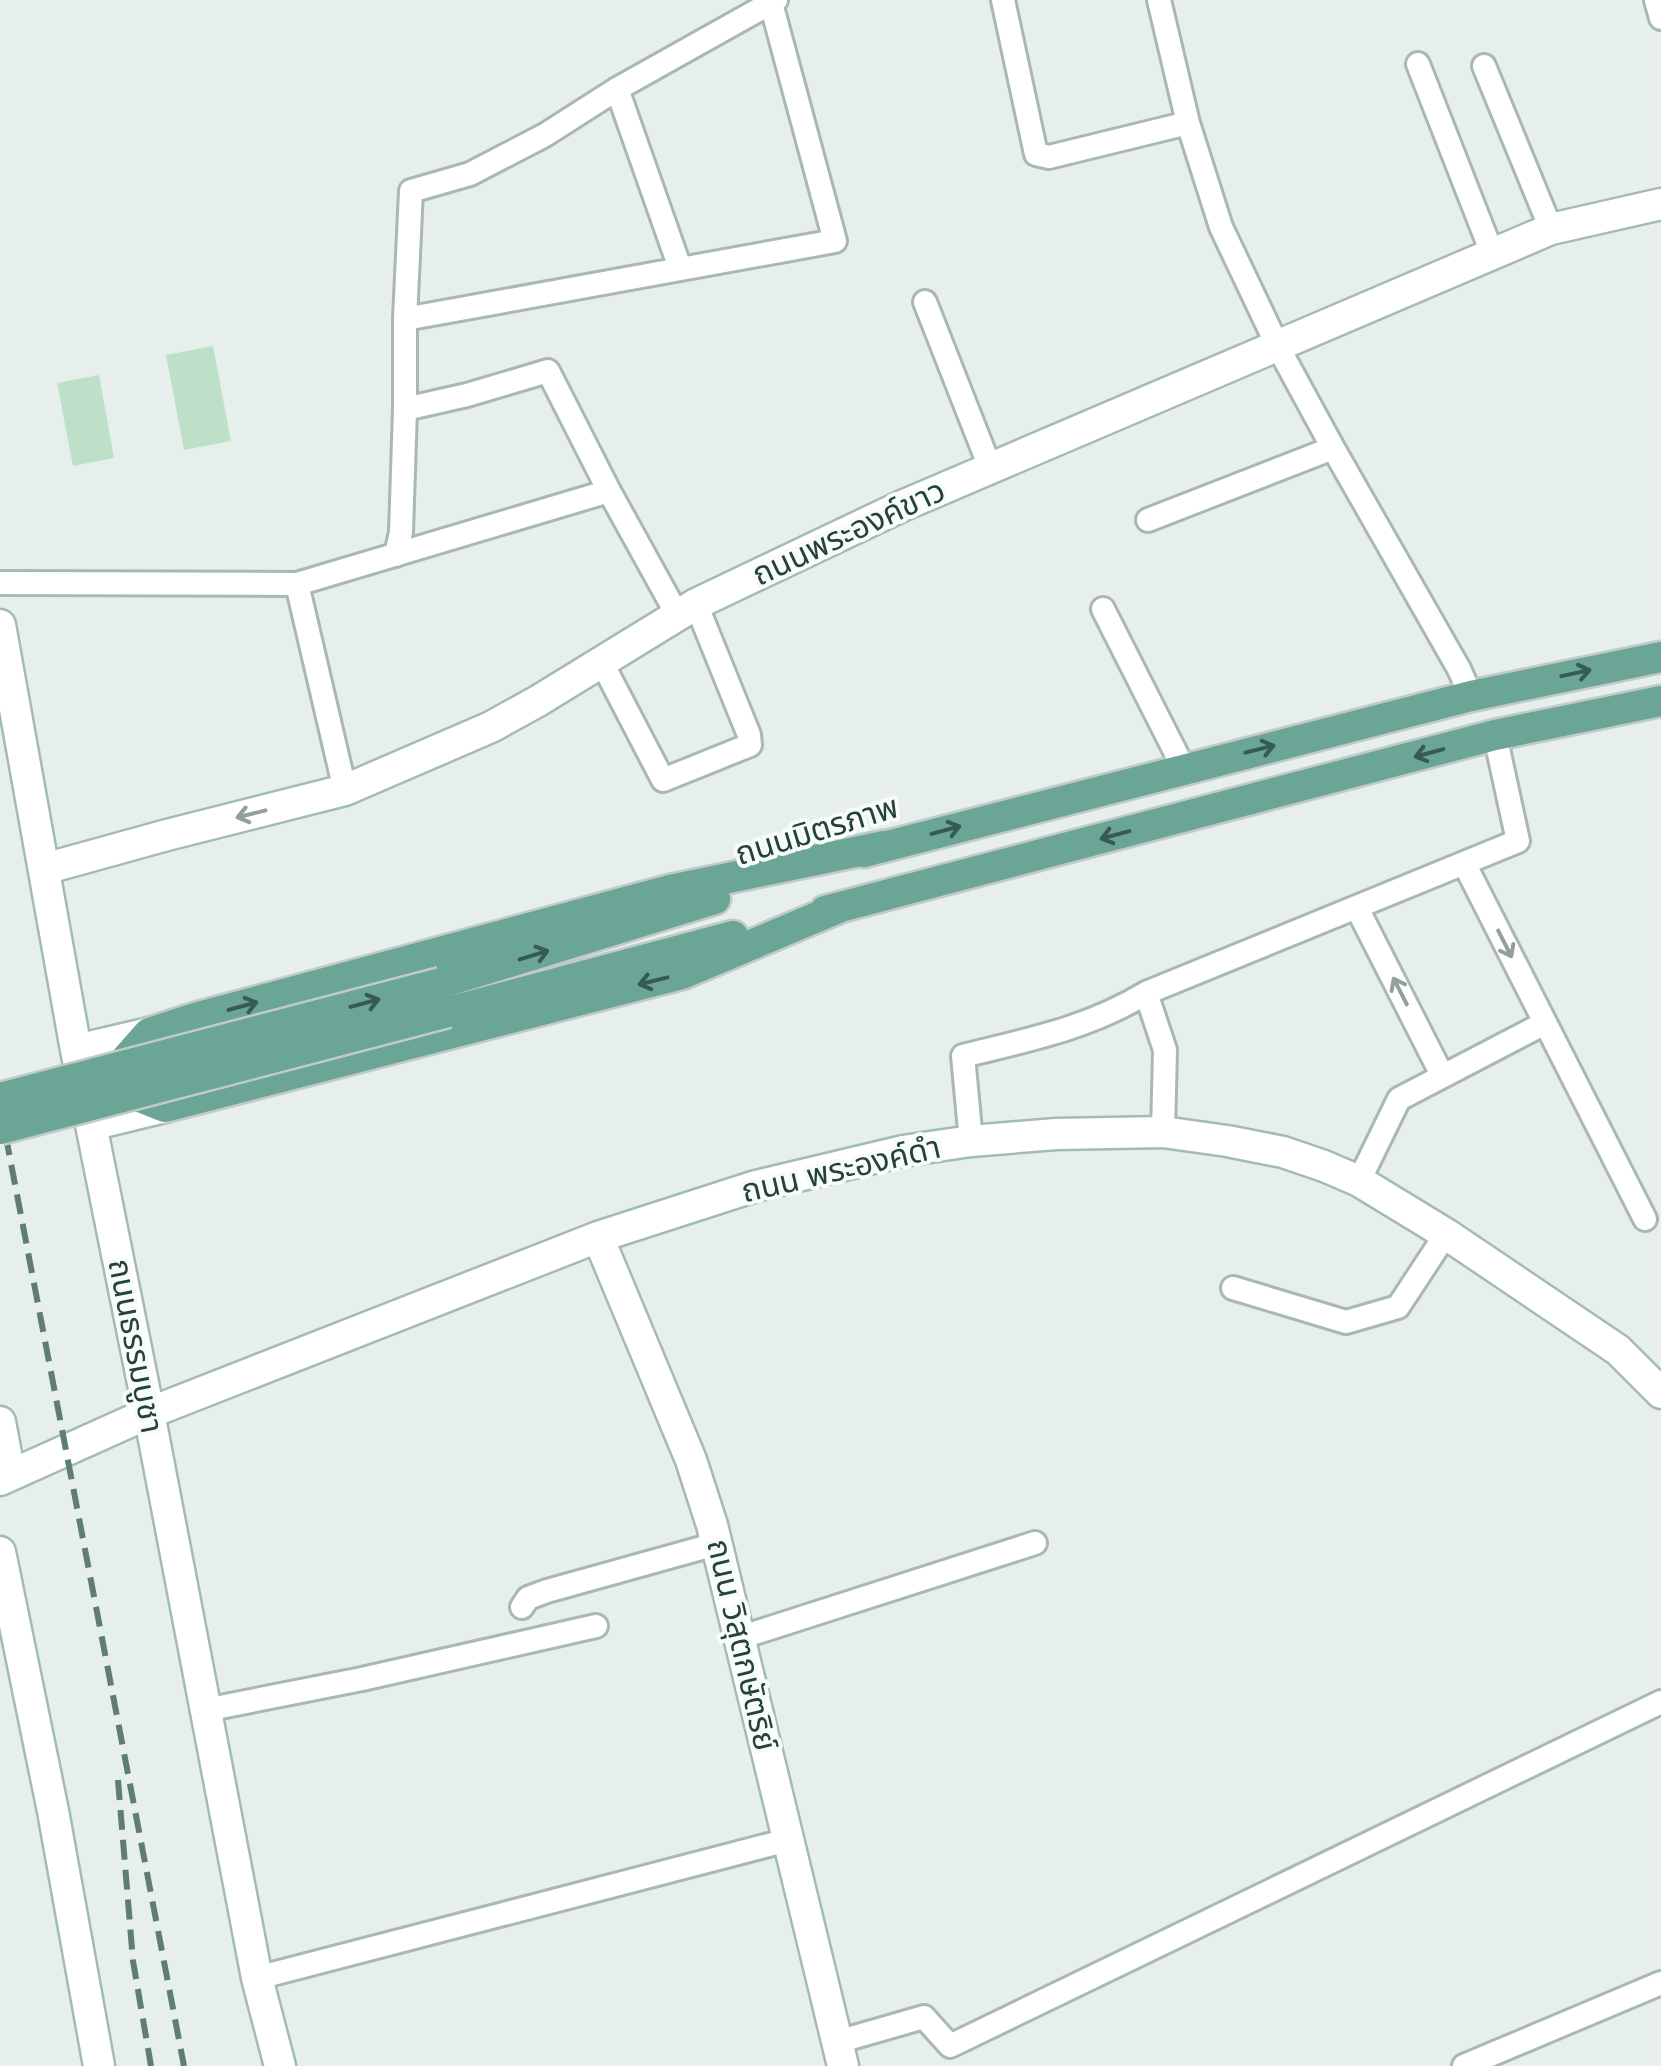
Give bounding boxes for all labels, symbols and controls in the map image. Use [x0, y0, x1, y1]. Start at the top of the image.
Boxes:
street label: ถนนพระองค์ขาว [746, 472, 952, 594]
one-way arrow [1559, 663, 1591, 682]
one-way arrow [1244, 739, 1275, 758]
one-way arrow [1414, 744, 1445, 763]
street label: ถนนมิตรภาพ [731, 788, 903, 874]
one-way arrow [236, 806, 268, 824]
one-way arrow [930, 820, 961, 839]
one-way arrow [1100, 827, 1131, 846]
one-way arrow [1496, 929, 1515, 958]
one-way arrow [518, 944, 549, 962]
one-way arrow [638, 973, 669, 992]
one-way arrow [1390, 977, 1409, 1007]
one-way arrow [348, 993, 380, 1011]
one-way arrow [227, 995, 258, 1014]
street label: ถนน พระองค์ดำ [738, 1129, 944, 1211]
street label: ถนนธรรมบูชา [99, 1256, 171, 1436]
street label: ถนน วิสุตกษัตริย์ [698, 1536, 784, 1755]

